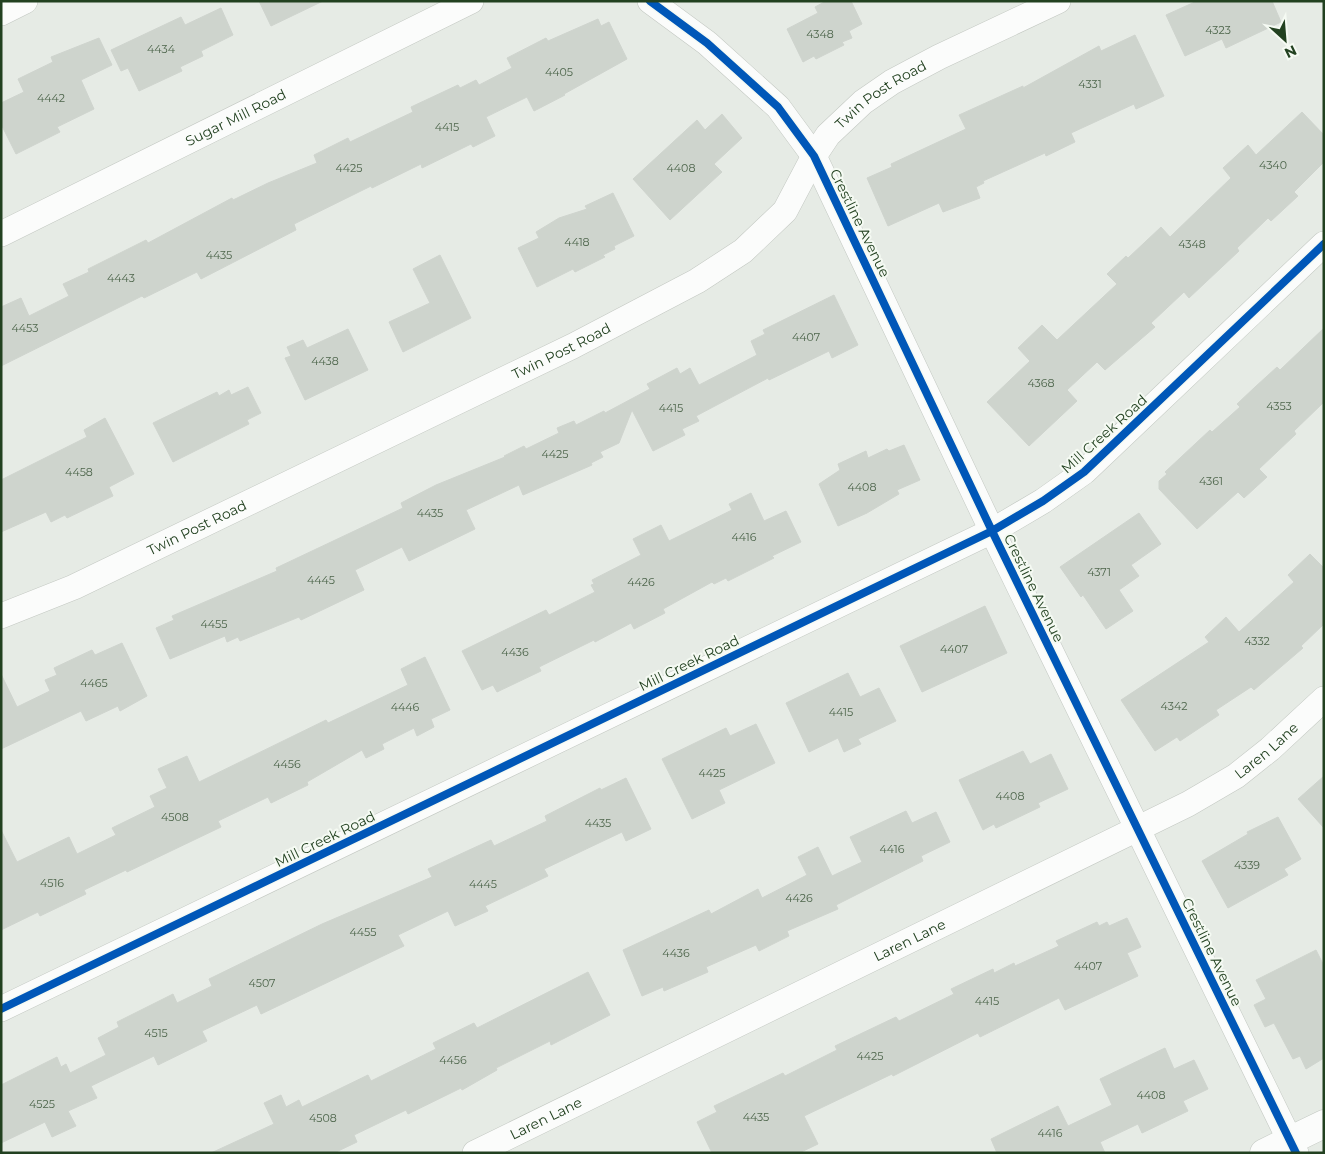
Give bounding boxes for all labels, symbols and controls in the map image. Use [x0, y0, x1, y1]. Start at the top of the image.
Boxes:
north arrow [1260, 15, 1310, 65]
house number: 4323 [1205, 23, 1231, 37]
house number: 4348 [806, 27, 834, 41]
text: N [1282, 41, 1300, 62]
house number: 4434 [147, 42, 176, 56]
street label: Twin Post Road [831, 56, 930, 133]
house number: 4405 [545, 65, 573, 79]
house number: 4331 [1078, 77, 1102, 91]
street label: Sugar Mill Road [182, 85, 289, 150]
house number: 4442 [37, 91, 65, 105]
house number: 4415 [435, 120, 459, 134]
house number: 4340 [1259, 158, 1287, 172]
house number: 4425 [336, 161, 363, 175]
house number: 4408 [667, 161, 695, 175]
street label: Crestline Avenue [826, 166, 894, 280]
house number: 4418 [564, 235, 590, 249]
house number: 4348 [1178, 237, 1206, 251]
house number: 4435 [206, 248, 232, 262]
house number: 4443 [107, 271, 135, 285]
street label: Twin Post Road [509, 319, 614, 383]
house number: 4453 [12, 321, 38, 335]
house number: 4407 [792, 330, 820, 344]
house number: 4438 [311, 354, 339, 368]
house number: 4368 [1027, 376, 1055, 390]
street label: Mill Creek Road [1057, 391, 1151, 477]
house number: 4353 [1266, 399, 1292, 413]
house number: 4415 [659, 401, 683, 415]
house number: 4425 [542, 447, 569, 461]
house number: 4458 [65, 465, 93, 479]
house number: 4361 [1199, 474, 1223, 488]
house number: 4408 [848, 480, 876, 494]
street label: Twin Post Road [144, 496, 250, 559]
house number: 4435 [417, 506, 443, 520]
house number: 4416 [732, 530, 757, 544]
street label: Crestline Avenue [1000, 531, 1068, 645]
house number: 4371 [1087, 565, 1111, 579]
house number: 4445 [307, 573, 335, 587]
house number: 4426 [627, 575, 655, 589]
house number: 4455 [201, 617, 227, 631]
street label: Mill Creek Road [636, 631, 742, 695]
house number: 4332 [1244, 634, 1270, 648]
house number: 4407 [940, 642, 968, 656]
house number: 4436 [501, 645, 529, 659]
house number: 4465 [80, 676, 108, 690]
house number: 4342 [1161, 699, 1187, 713]
house number: 4446 [391, 700, 420, 714]
house number: 4415 [829, 705, 853, 719]
street label: Laren Lane [1231, 718, 1302, 783]
house number: 4456 [273, 757, 301, 771]
house number: 4425 [699, 766, 726, 780]
house number: 4408 [996, 789, 1024, 803]
street label: Mill Creek Road [272, 807, 378, 871]
house number: 4508 [161, 810, 189, 824]
house number: 4435 [585, 816, 611, 830]
house number: 4416 [880, 842, 905, 856]
house number: 4339 [1234, 858, 1260, 872]
house number: 4516 [40, 876, 64, 890]
house number: 4445 [469, 877, 497, 891]
house number: 4426 [785, 891, 813, 905]
street label: Crestline Avenue [1178, 895, 1246, 1009]
street label: Laren Lane [871, 915, 949, 965]
house number: 4455 [350, 925, 376, 939]
house number: 4436 [662, 946, 690, 960]
house number: 4407 [1074, 959, 1102, 973]
house number: 4507 [248, 976, 276, 990]
house number: 4415 [975, 994, 999, 1008]
house number: 4515 [144, 1026, 168, 1040]
house number: 4425 [857, 1049, 884, 1063]
house number: 4456 [439, 1053, 467, 1067]
house number: 4408 [1137, 1088, 1165, 1102]
street label: Laren Lane [507, 1093, 585, 1144]
house number: 4525 [29, 1097, 55, 1111]
house number: 4435 [743, 1110, 769, 1124]
house number: 4508 [309, 1111, 337, 1125]
house number: 4416 [1038, 1126, 1063, 1140]

